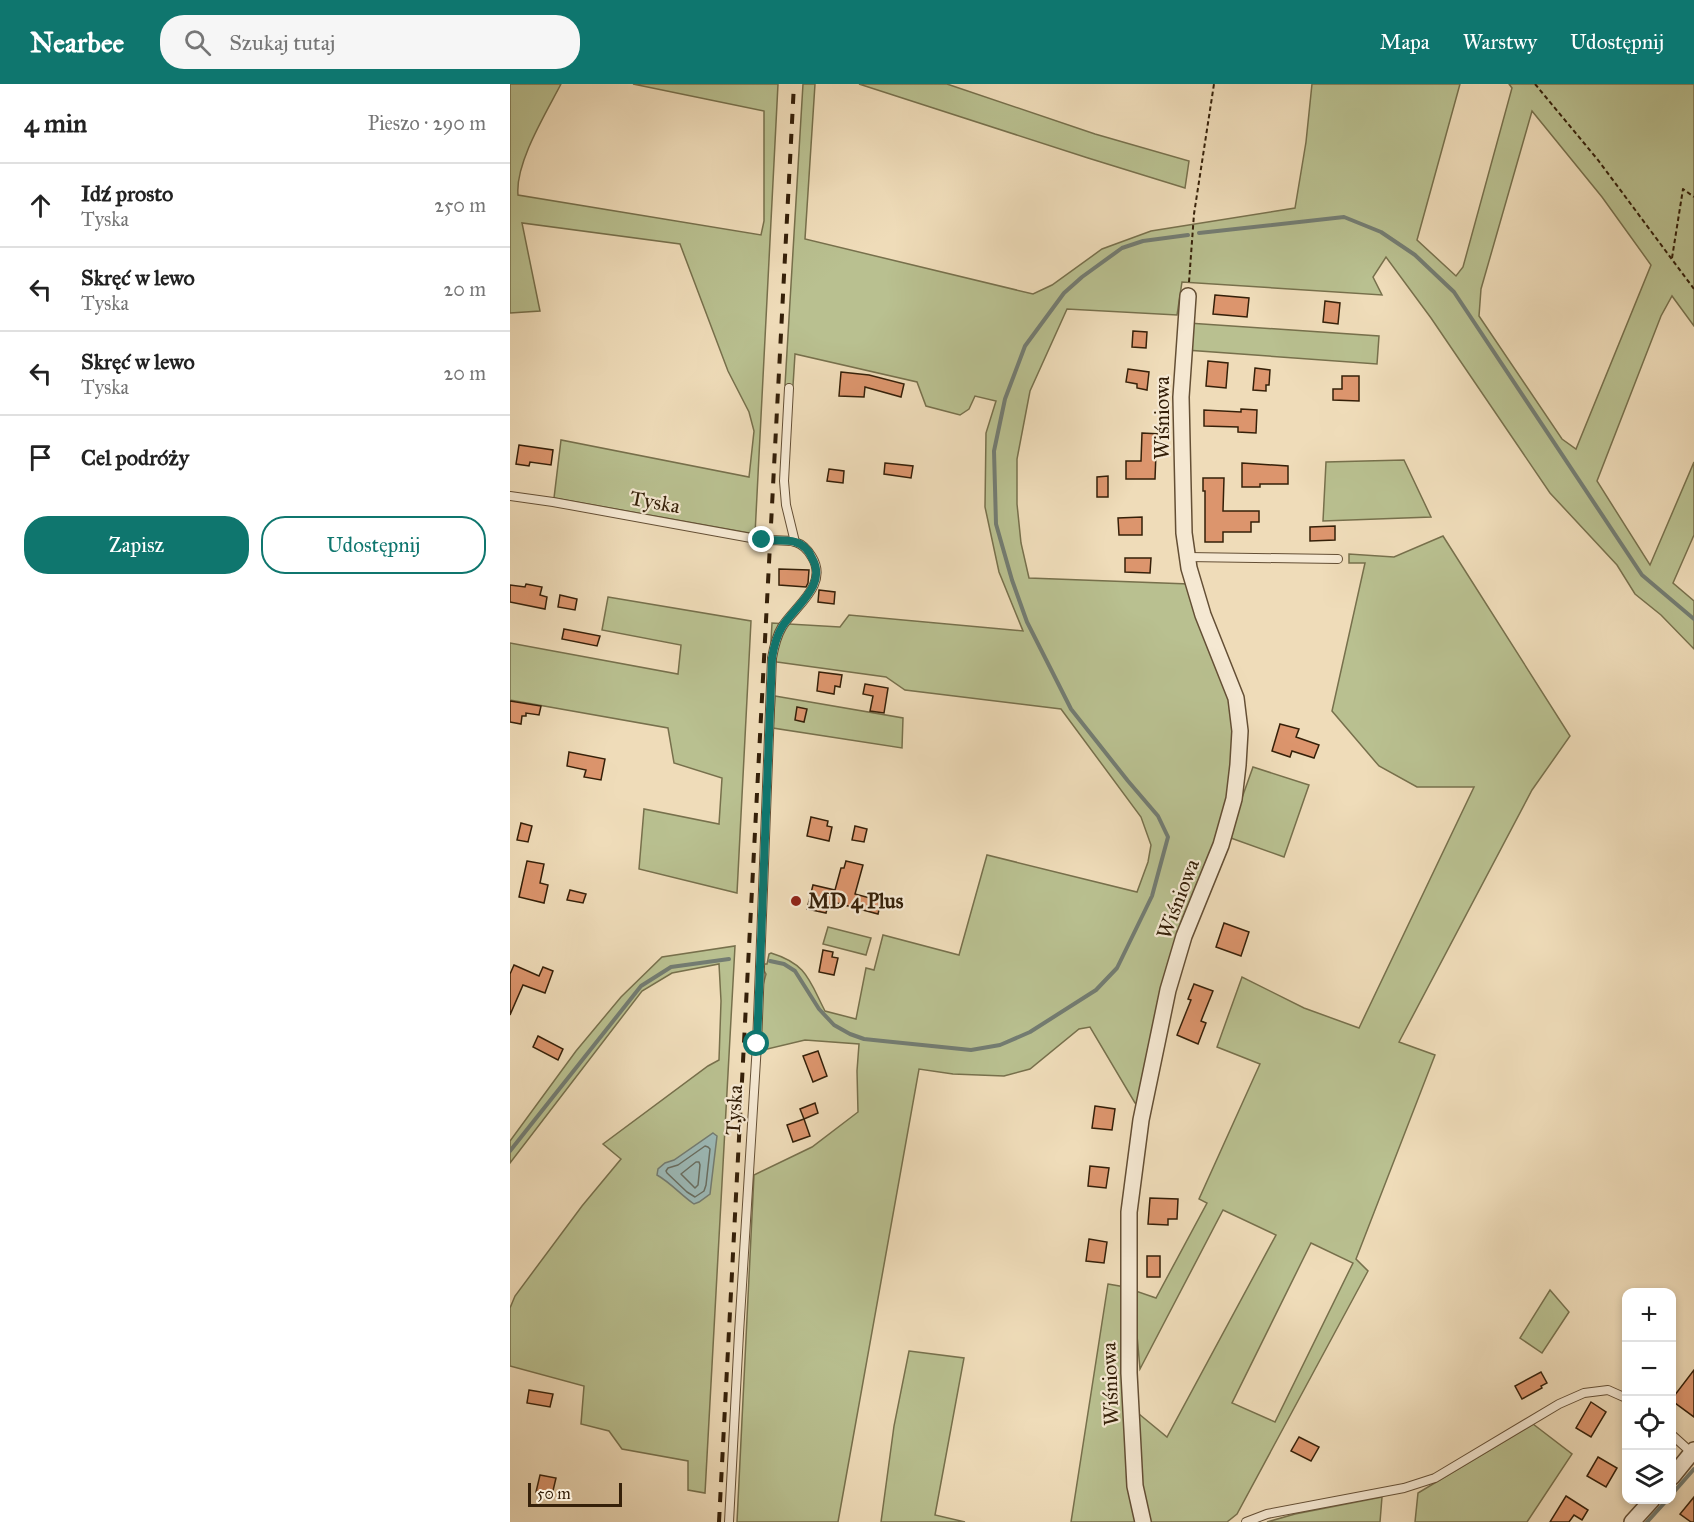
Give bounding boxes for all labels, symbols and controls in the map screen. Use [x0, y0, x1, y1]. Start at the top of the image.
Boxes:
search box [160, 15, 580, 69]
text: Nearbee [30, 25, 124, 60]
icon: search [181, 26, 214, 59]
text: Szukaj tutaj [229, 29, 335, 56]
text: Mapa [1380, 29, 1430, 55]
text: Warstwy [1463, 29, 1537, 55]
text: Udostępnij [1570, 29, 1664, 55]
text: 4 min [24, 107, 87, 139]
text: Pieszo · 290 m [368, 111, 486, 135]
text: Idź prosto [81, 180, 173, 207]
icon: ahead [24, 189, 57, 222]
text: 250 m [434, 193, 486, 217]
text: Tyska [81, 207, 129, 231]
text: Skręć w lewo [81, 264, 195, 291]
icon: left [24, 273, 57, 306]
text: 20 m [443, 277, 486, 301]
text: Tyska [81, 291, 129, 315]
text: Skręć w lewo [81, 348, 195, 375]
icon: left [24, 357, 57, 390]
text: 20 m [443, 361, 486, 385]
text: Tyska [81, 375, 129, 399]
street label: Wiśniowa [1149, 376, 1175, 460]
icon: arrive [24, 441, 57, 474]
text: Cel podróży [81, 444, 189, 471]
street label: Tyska [628, 485, 682, 519]
button: Zapisz [24, 516, 249, 574]
button: Udostępnij [261, 516, 486, 574]
route end [748, 526, 774, 552]
street label: Wiśniowa [1151, 855, 1205, 943]
place label: MD 4 Plus [808, 888, 904, 914]
marker: MD 4 Plus [789, 894, 803, 908]
route start [743, 1030, 769, 1056]
street label: Tyska [720, 1084, 748, 1136]
map controls [1622, 1288, 1676, 1504]
button: + [1622, 1288, 1676, 1342]
street label: Wiśniowa [1096, 1342, 1124, 1426]
button: − [1622, 1342, 1676, 1396]
button: locate [1622, 1396, 1676, 1450]
button: layers [1622, 1450, 1676, 1504]
scale bar [528, 1480, 622, 1508]
text: 50 m [537, 1484, 571, 1503]

